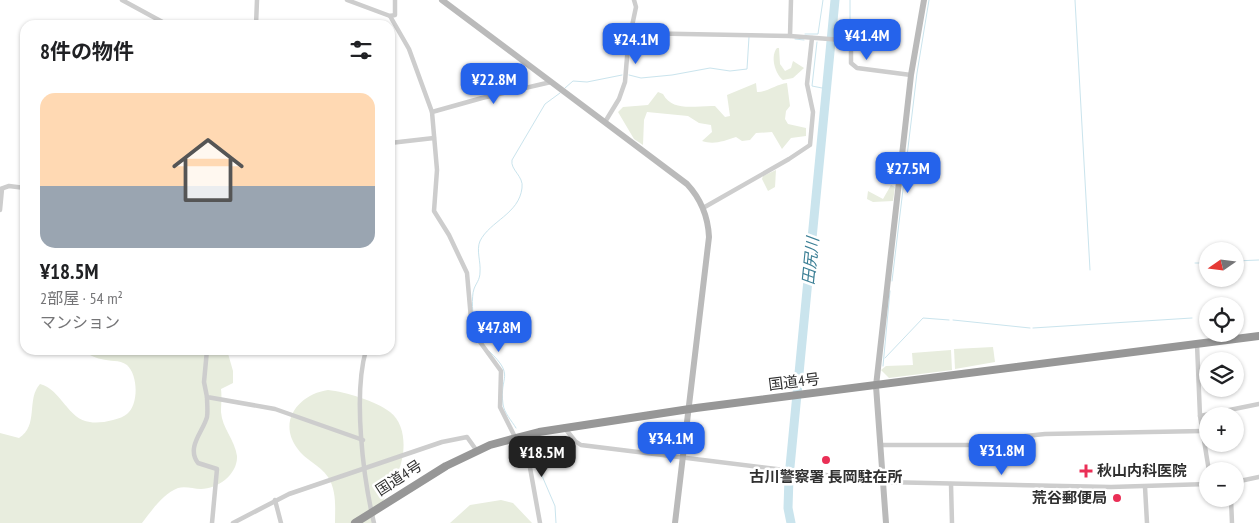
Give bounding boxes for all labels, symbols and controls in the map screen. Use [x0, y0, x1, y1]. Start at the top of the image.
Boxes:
pin: ¥41.4M [826, 18, 908, 61]
pin: ¥24.1M [595, 22, 677, 65]
text: ¥41.4M [845, 25, 889, 45]
text: ¥24.1M [614, 29, 658, 49]
icon: filters [347, 36, 375, 64]
text: 8件の物件 [40, 38, 134, 65]
pin: ¥22.8M [453, 62, 535, 105]
text: ¥22.8M [472, 69, 516, 89]
icon: home [163, 125, 253, 215]
pin: ¥27.5M [867, 152, 949, 194]
text: ¥27.5M [886, 158, 930, 178]
water label: 田尻川 [798, 234, 823, 286]
north arrow [1199, 242, 1244, 288]
map controls [1199, 242, 1244, 507]
text: ¥18.5M [40, 258, 99, 285]
text: 2部屋 · 54 m² [40, 288, 123, 308]
button: locate [1199, 297, 1244, 342]
pin: ¥47.8M [458, 310, 540, 353]
text: マンション [40, 312, 120, 332]
text: ¥47.8M [477, 317, 521, 337]
button: layers [1199, 352, 1244, 397]
street label: 国道4号 [767, 369, 821, 394]
button: + [1199, 407, 1244, 452]
pin: ¥34.1M [630, 422, 712, 464]
text: ¥34.1M [649, 428, 693, 448]
pin: ¥31.8M [961, 434, 1043, 476]
pin: ¥18.5M [501, 436, 583, 478]
text: ¥31.8M [980, 440, 1024, 460]
text: ¥18.5M [520, 442, 564, 462]
marker: 古川警察署 長岡駐在所 [820, 454, 832, 466]
street label: 国道4号 [372, 456, 426, 500]
place label: 秋山内科医院 [1097, 461, 1187, 480]
button: − [1199, 462, 1244, 507]
marker: 秋山内科医院 [1079, 464, 1093, 478]
place label: 古川警察署 長岡駐在所 [749, 467, 903, 486]
place label: 荒谷郵便局 [1032, 488, 1107, 507]
marker: 荒谷郵便局 [1111, 492, 1123, 504]

